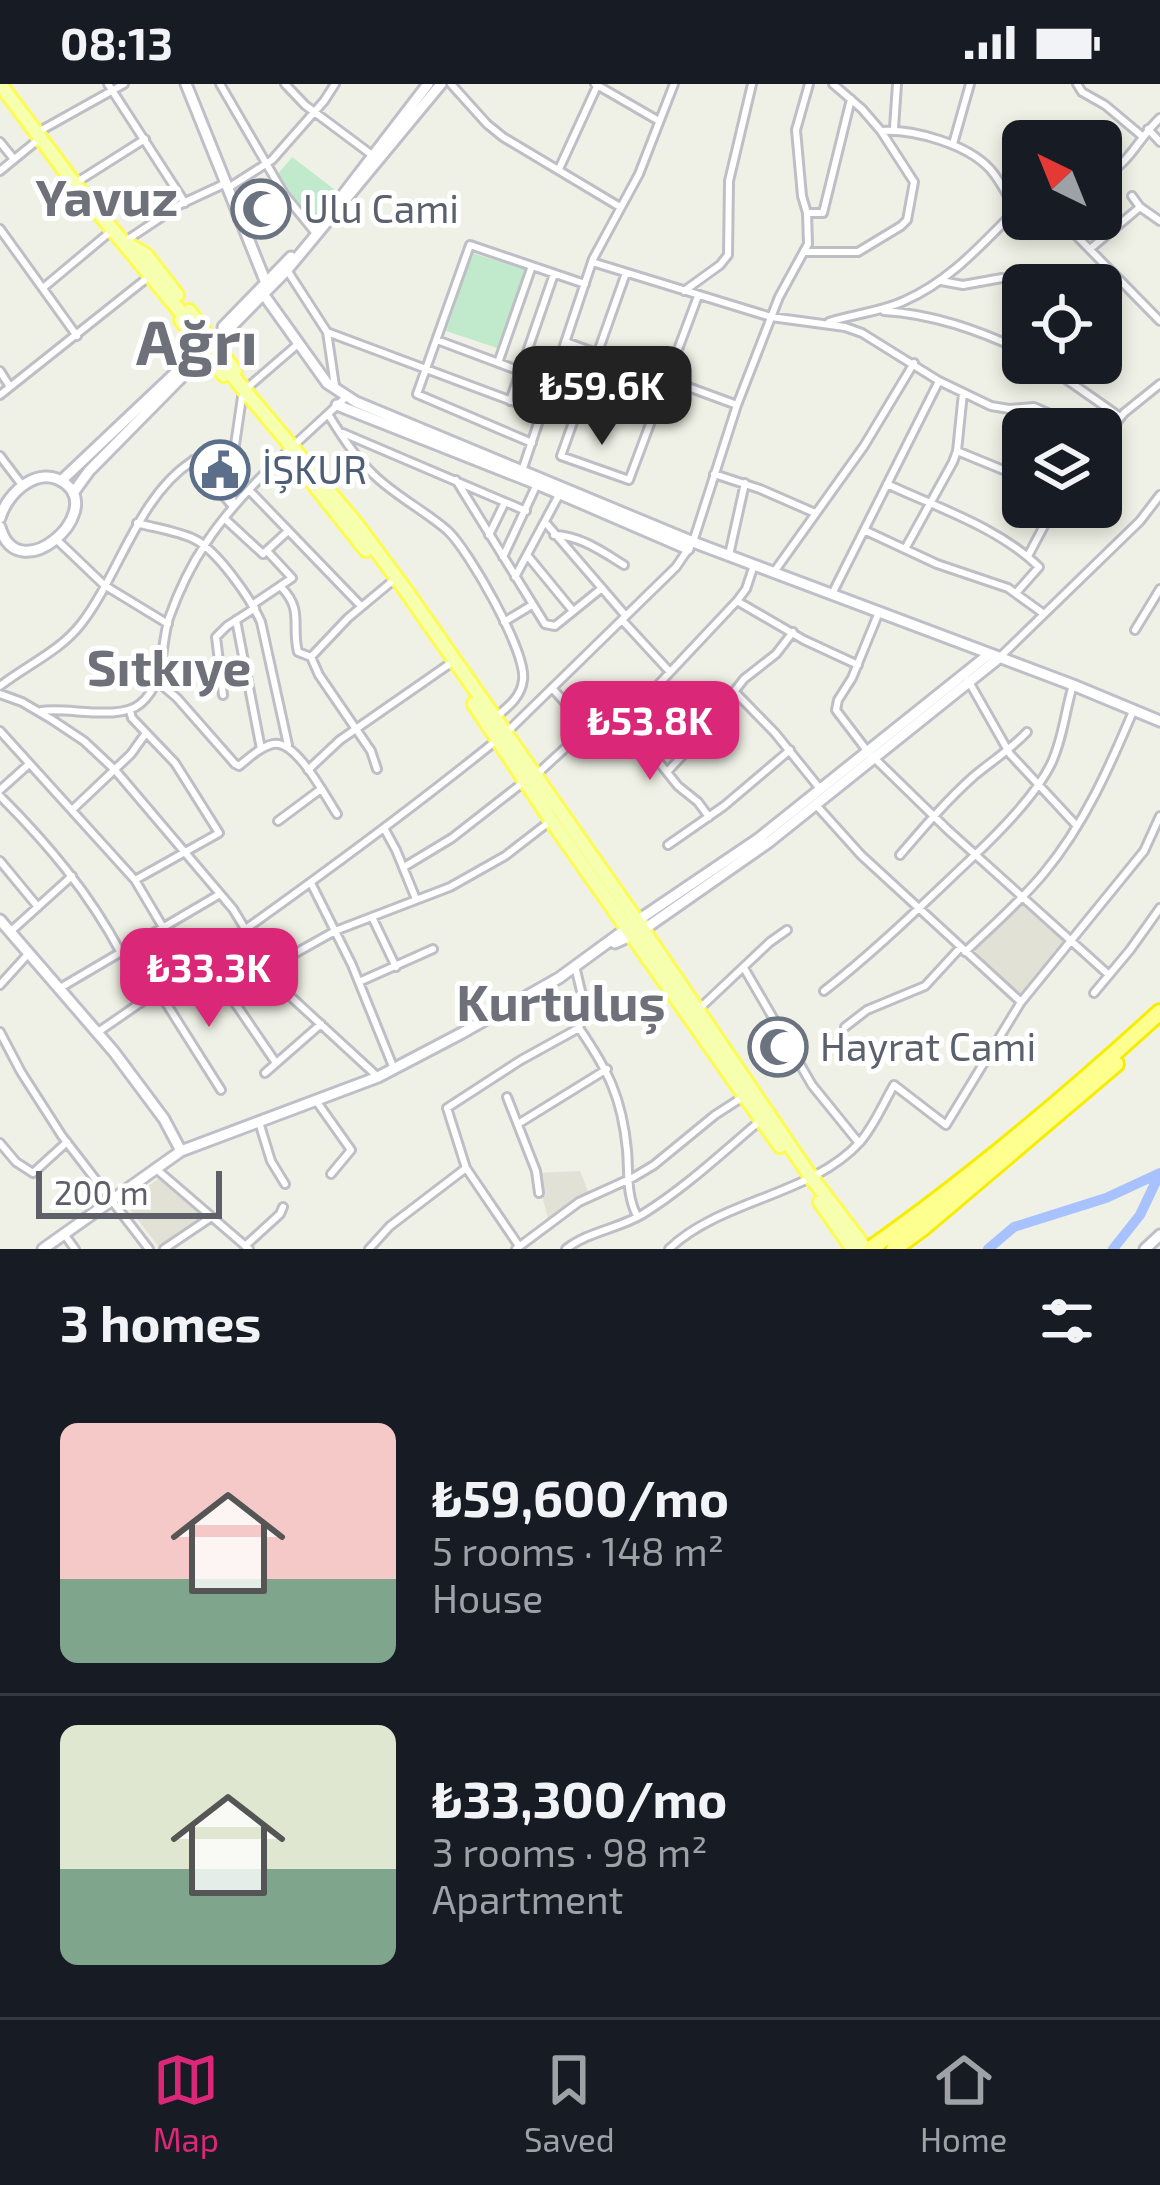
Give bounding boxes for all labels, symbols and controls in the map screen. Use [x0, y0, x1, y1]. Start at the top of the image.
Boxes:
text: 08:13 [60, 15, 173, 69]
north arrow [1002, 120, 1122, 240]
map controls [1002, 120, 1122, 528]
district label: Yavuz [36, 165, 178, 226]
mosque icon: Ulu Cami [230, 178, 292, 240]
place label: Ulu Cami [303, 184, 459, 231]
button: locate [1002, 264, 1122, 384]
district label: Ağrı [136, 302, 258, 378]
pin: ₺59.6K [504, 346, 700, 448]
text: ₺59.6K [539, 361, 665, 408]
button: layers [1002, 408, 1122, 528]
public building icon: İŞKUR [189, 439, 251, 501]
place label: İŞKUR [262, 445, 367, 494]
district label: Sıtkıye [87, 635, 251, 697]
pin: ₺53.8K [552, 681, 748, 783]
text: ₺53.8K [587, 696, 713, 743]
pin: ₺33.3K [111, 928, 307, 1030]
text: ₺33.3K [147, 943, 271, 990]
district label: Kurtuluş [456, 970, 666, 1035]
mosque icon: Hayrat Cami [747, 1016, 809, 1078]
place label: Hayrat Cami [820, 1022, 1036, 1069]
scale bar [36, 1165, 222, 1218]
text: 200 m [54, 1172, 149, 1212]
icon: filters [1034, 1288, 1100, 1354]
text: 3 homes [60, 1291, 261, 1352]
text: ₺59,600/mo [432, 1466, 729, 1527]
icon: home [156, 1471, 300, 1615]
text: 5 rooms · 148 m² [432, 1527, 724, 1574]
text: House [432, 1574, 543, 1621]
text: ₺33,300/mo [432, 1767, 727, 1828]
icon: home [156, 1773, 300, 1917]
text: 3 rooms · 98 m² [432, 1828, 707, 1875]
text: Apartment [432, 1875, 623, 1922]
tab: Map [153, 2047, 219, 2159]
tab: Saved [524, 2047, 615, 2159]
tab: Home [920, 2047, 1007, 2159]

